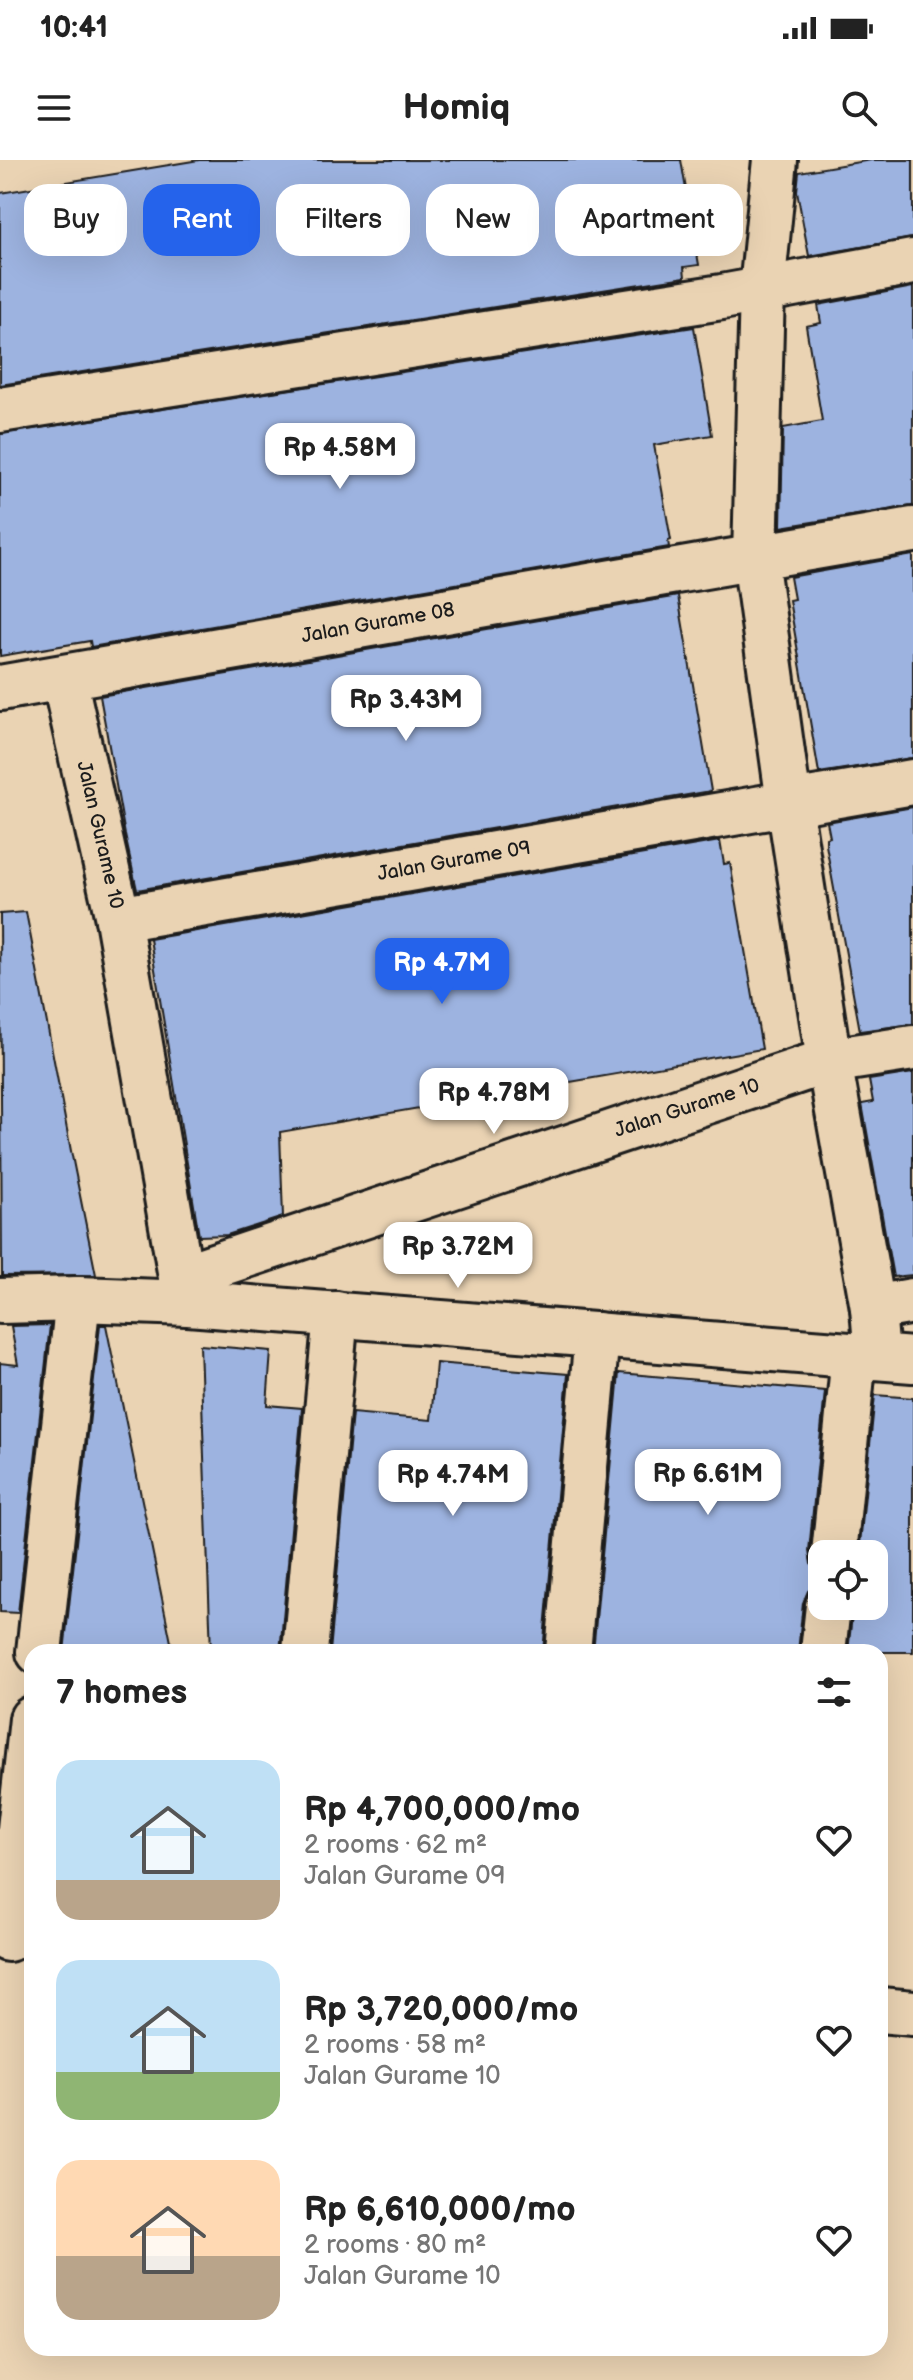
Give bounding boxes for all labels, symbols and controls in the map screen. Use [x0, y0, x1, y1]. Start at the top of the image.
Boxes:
text: 10:41 [40, 10, 108, 46]
icon: menu [32, 86, 76, 130]
icon: search [837, 86, 881, 130]
text: Homiq [403, 87, 510, 130]
chip: Buy [24, 184, 127, 256]
chip: Rent [143, 184, 260, 256]
chip: Filters [276, 184, 410, 256]
chip: New [426, 184, 539, 256]
chip: Apartment [555, 184, 743, 256]
pin: Rp 4.58M [257, 423, 423, 491]
text: Rp 4.58M [283, 433, 397, 464]
street label: Jalan Gurame 08 [300, 598, 456, 648]
pin: Rp 3.43M [323, 675, 489, 743]
text: Rp 3.43M [349, 685, 463, 716]
street label: Jalan Gurame 10 [71, 759, 129, 911]
street label: Jalan Gurame 09 [376, 836, 532, 886]
pin: Rp 4.7M [368, 938, 516, 1006]
text: Rp 4.7M [393, 948, 491, 979]
pin: Rp 4.78M [411, 1068, 577, 1136]
street label: Jalan Gurame 10 [611, 1073, 763, 1143]
text: Rp 4.78M [437, 1078, 551, 1109]
pin: Rp 3.72M [375, 1222, 541, 1290]
text: Rp 3.72M [402, 1232, 515, 1263]
pin: Rp 6.61M [625, 1449, 791, 1517]
pin: Rp 4.74M [370, 1450, 536, 1518]
text: Rp 6.61M [653, 1459, 763, 1490]
text: Rp 4.74M [397, 1460, 509, 1491]
map controls [808, 1540, 888, 1620]
button: locate [808, 1540, 888, 1620]
icon: filters [812, 1670, 856, 1714]
text: 7 homes [56, 1672, 187, 1713]
text: Rp 4,700,000/mo [304, 1789, 580, 1830]
icon: home [120, 1792, 216, 1888]
icon: heart [812, 1818, 856, 1862]
text: 2 rooms · 62 m² [304, 1830, 487, 1861]
text: Jalan Gurame 09 [304, 1861, 506, 1892]
text: Rp 3,720,000/mo [304, 1989, 578, 2030]
icon: home [120, 1992, 216, 2088]
icon: heart [812, 2018, 856, 2062]
text: 2 rooms · 58 m² [304, 2030, 486, 2061]
text: Jalan Gurame 10 [304, 2061, 501, 2092]
text: Rp 6,610,000/mo [304, 2189, 576, 2230]
icon: home [120, 2192, 216, 2288]
icon: heart [812, 2218, 856, 2262]
text: 2 rooms · 80 m² [304, 2230, 486, 2261]
text: Jalan Gurame 10 [304, 2261, 501, 2292]

